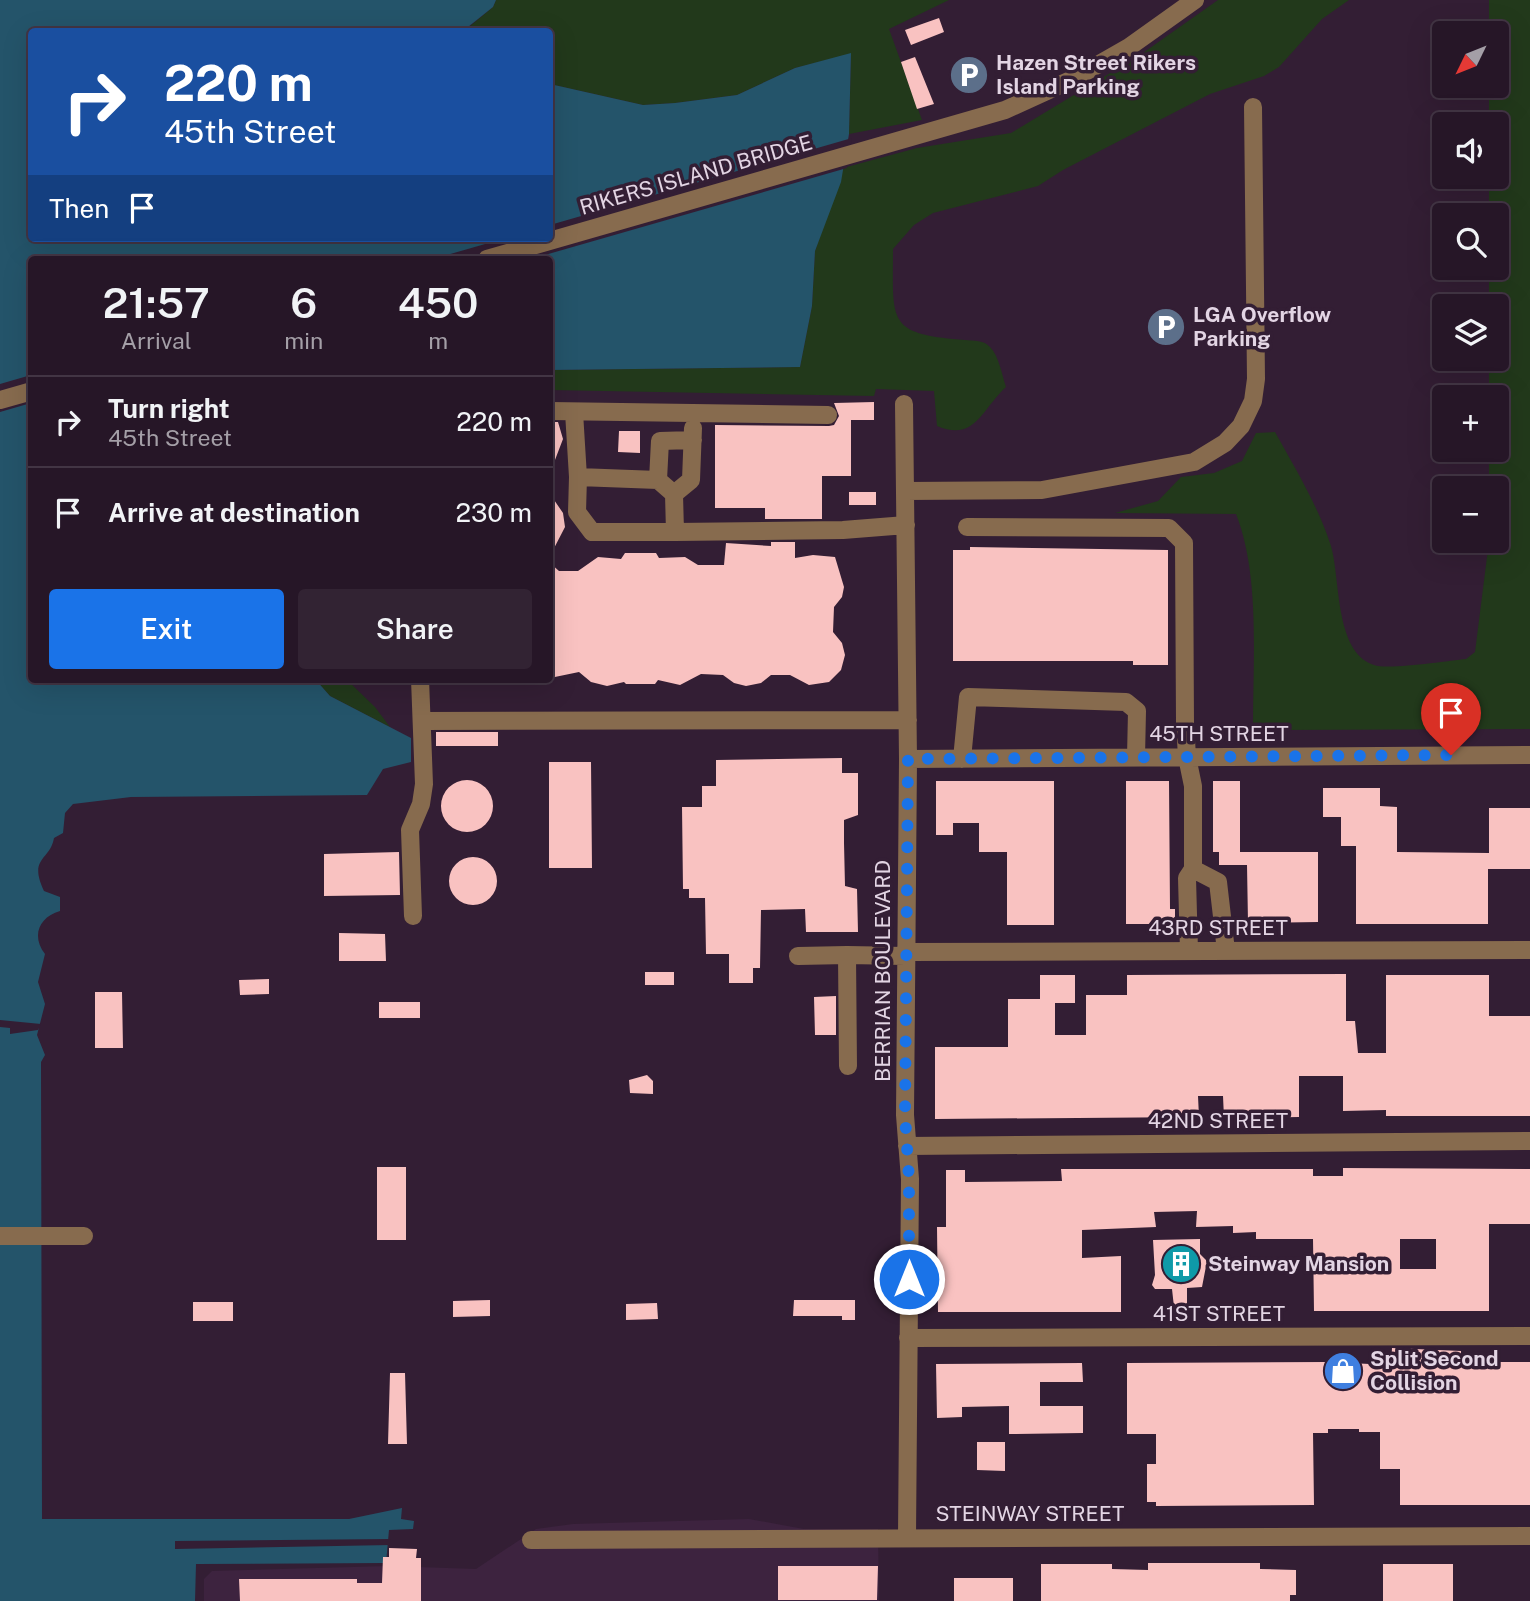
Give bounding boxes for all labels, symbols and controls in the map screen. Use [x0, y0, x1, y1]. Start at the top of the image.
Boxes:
north arrow [1432, 21, 1508, 98]
map controls [1432, 21, 1509, 553]
place label: Hazen Street Rikers Island Parking [996, 50, 1196, 99]
text: 220 m [164, 54, 313, 112]
parking icon: Hazen Street Rikers Island Parking [948, 54, 990, 96]
icon: right [49, 56, 140, 147]
button: sound [1432, 112, 1509, 189]
text: 45th Street [164, 113, 336, 150]
street label: RIKERS ISLAND BRIDGE [577, 129, 815, 220]
icon: arrive [123, 189, 161, 227]
text: Then [49, 193, 109, 224]
button: search [1432, 203, 1509, 280]
text: 21:57 [102, 278, 210, 327]
text: 6 [290, 278, 317, 327]
text: 450 [398, 278, 479, 327]
button: layers [1432, 294, 1509, 371]
place label: LGA Overflow Parking [1193, 302, 1331, 351]
parking icon: LGA Overflow Parking [1145, 306, 1187, 348]
text: Arrival [121, 327, 192, 354]
text: min [284, 327, 323, 354]
text: m [428, 327, 448, 354]
button: + [1432, 385, 1509, 462]
text: Turn right [108, 393, 230, 424]
icon: right [49, 403, 87, 441]
text: 220 m [456, 406, 532, 437]
text: 45th Street [108, 424, 232, 451]
button: − [1432, 476, 1509, 553]
icon: arrive [49, 494, 87, 532]
text: Arrive at destination [108, 497, 360, 528]
text: 230 m [456, 497, 532, 528]
button: Exit [49, 589, 284, 669]
button: Share [298, 589, 532, 669]
pin [1421, 683, 1481, 755]
icon: arrive [1432, 694, 1470, 732]
street label: 45TH STREET [1149, 721, 1289, 746]
street label: BERRIAN BOULEVARD [870, 860, 895, 1082]
street label: 43RD STREET [1148, 915, 1288, 940]
street label: 42ND STREET [1148, 1108, 1288, 1133]
position arrow [872, 1242, 946, 1316]
building icon: Steinway Mansion [1160, 1243, 1202, 1285]
place label: Steinway Mansion [1208, 1251, 1389, 1276]
street label: 41ST STREET [1153, 1301, 1285, 1326]
place label: Split Second Collision [1370, 1346, 1498, 1395]
shop icon: Split Second Collision [1322, 1350, 1364, 1392]
street label: STEINWAY STREET [935, 1501, 1125, 1526]

